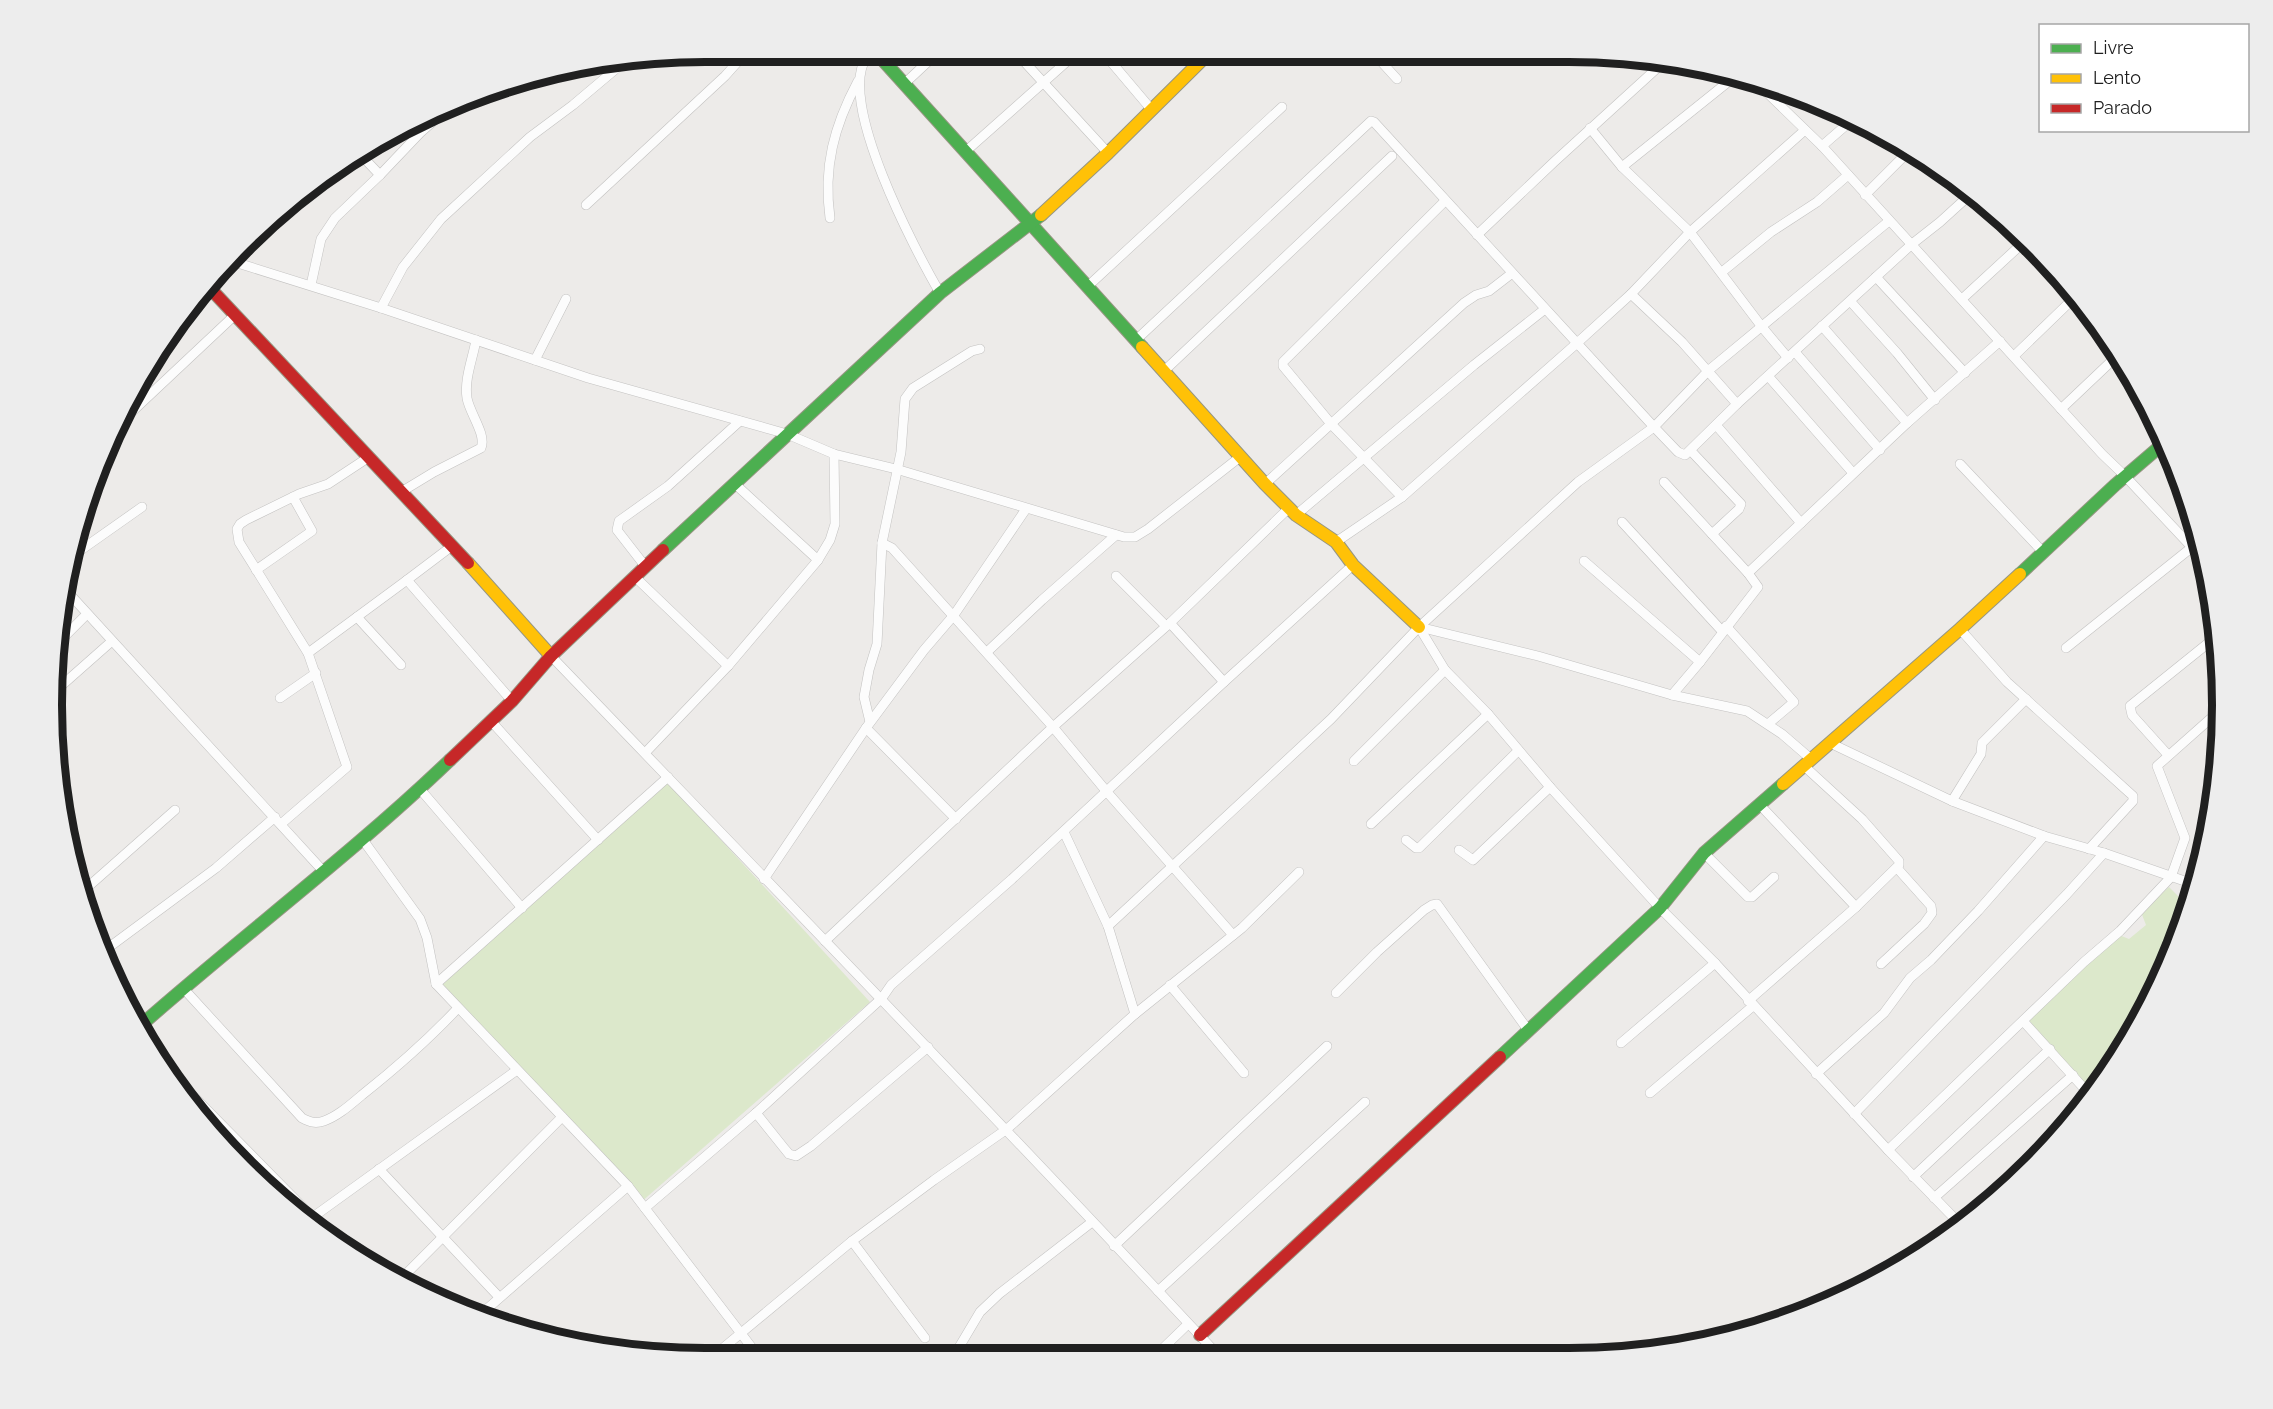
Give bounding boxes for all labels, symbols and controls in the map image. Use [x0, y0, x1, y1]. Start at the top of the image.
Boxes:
legend [2039, 24, 2249, 132]
text: Livre [2093, 37, 2134, 58]
text: Lento [2093, 67, 2141, 88]
text: Parado [2093, 97, 2152, 118]

